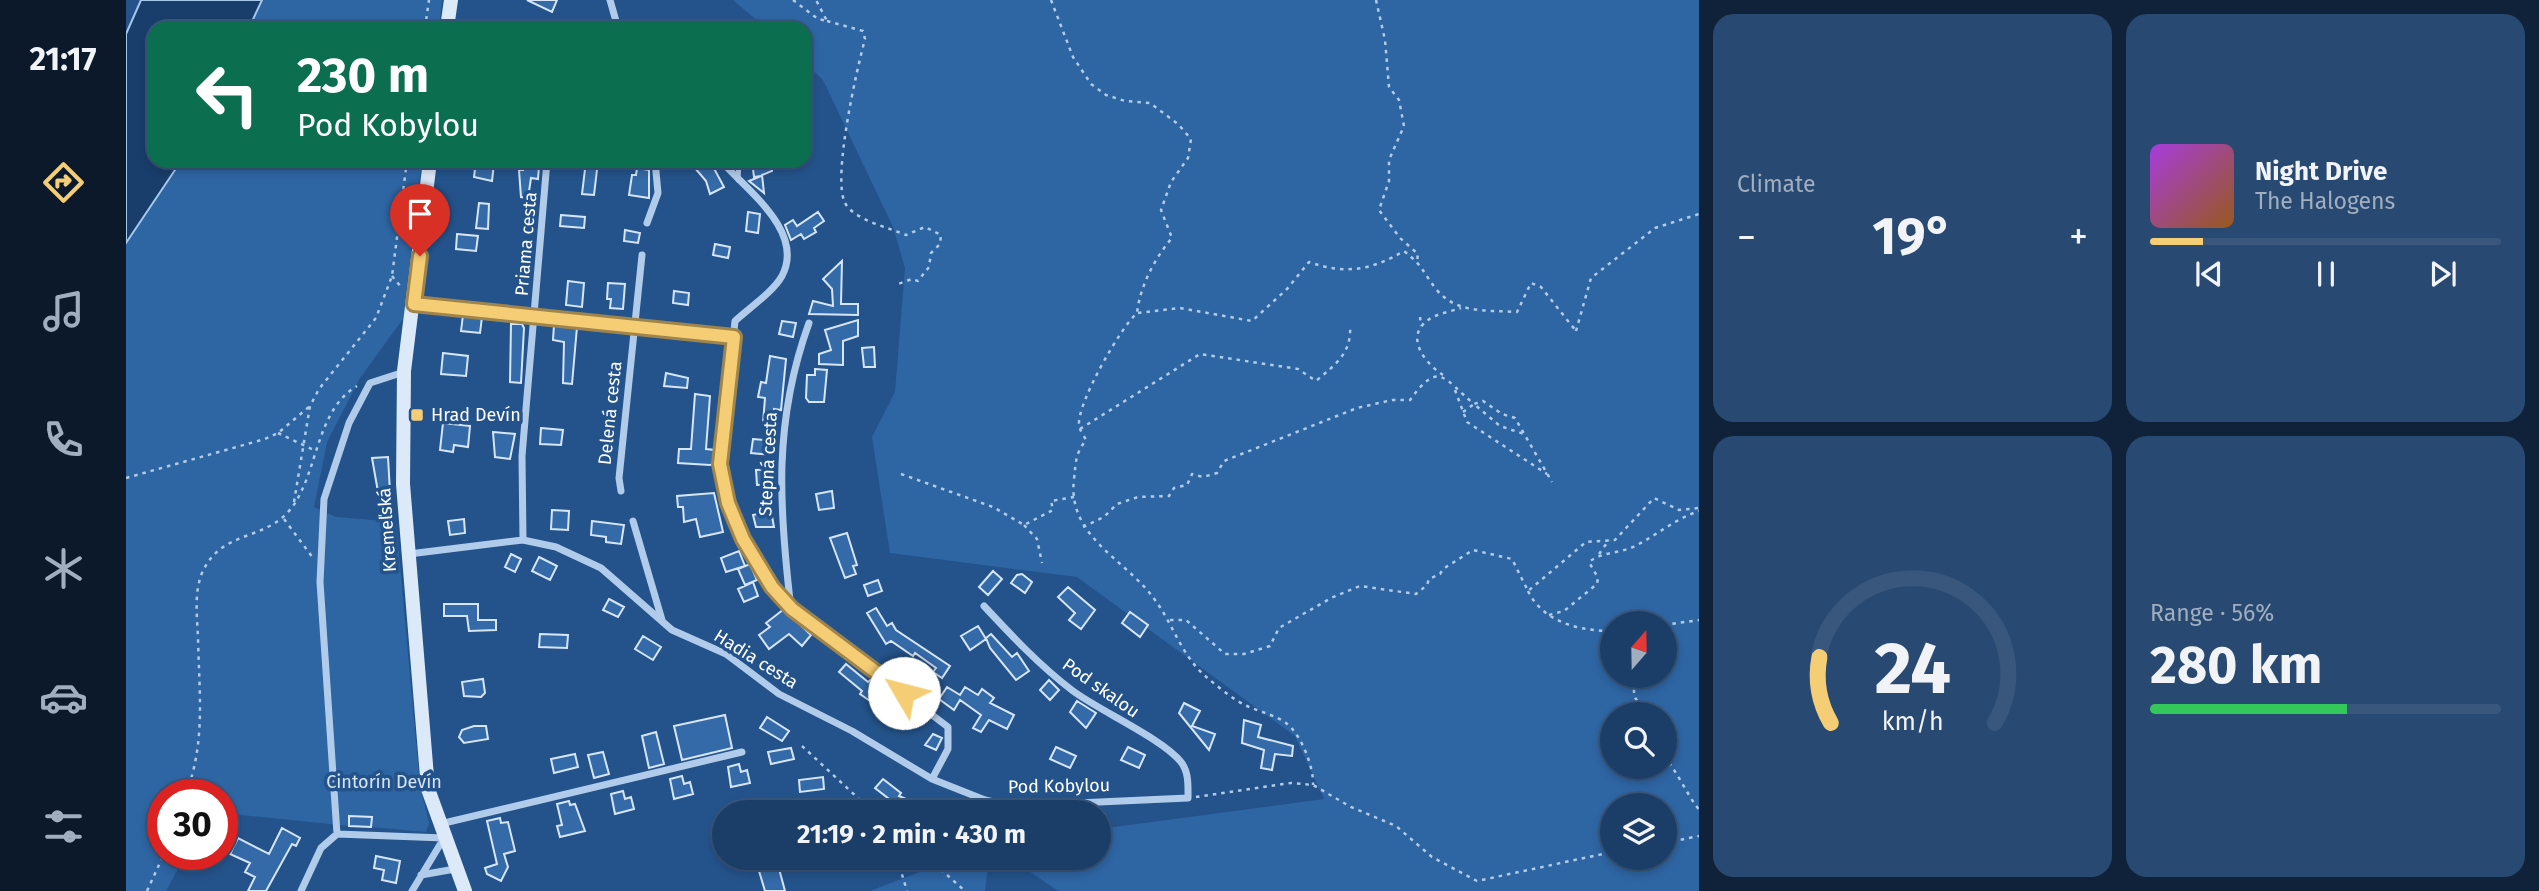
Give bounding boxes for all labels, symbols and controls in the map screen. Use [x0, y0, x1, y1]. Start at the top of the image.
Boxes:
text: 21:17 [29, 40, 97, 78]
text: 230 m [297, 46, 429, 105]
icon: left [182, 49, 273, 140]
text: Pod Kobylou [297, 106, 479, 144]
text: Night Drive [2255, 156, 2387, 187]
icon: directions [39, 158, 88, 207]
text: Climate [1737, 170, 1816, 198]
pin [390, 184, 450, 256]
text: The Halogens [2255, 187, 2395, 215]
street label: Priama cesta [510, 191, 542, 297]
icon: arrive [401, 195, 439, 233]
text: 19° [1872, 205, 1953, 268]
text: − [1737, 214, 1756, 260]
text: + [2069, 214, 2088, 260]
icon: previous [2190, 255, 2228, 293]
icon: pause [2307, 255, 2345, 293]
icon: next [2424, 255, 2462, 293]
icon: music [39, 287, 88, 336]
street label: Delená cesta [594, 360, 626, 466]
place label: Hrad Devín [431, 404, 521, 426]
marker: Hrad Devín [409, 407, 425, 423]
street label: Stepná cesta [754, 411, 782, 517]
icon: phone [39, 415, 88, 464]
street label: Kremeľská [373, 487, 401, 573]
icon: climate [39, 544, 88, 593]
text: Range · 56% [2150, 599, 2274, 627]
north arrow [1600, 611, 1676, 688]
map controls [1600, 611, 1677, 870]
street label: Hadia cesta [710, 624, 802, 694]
text: 24 [1874, 625, 1951, 712]
text: 280 km [2150, 634, 2322, 697]
street label: Pod skalou [1058, 653, 1144, 723]
position arrow [867, 656, 941, 730]
icon: car [39, 673, 88, 722]
button: search [1600, 702, 1677, 779]
text: km/h [1882, 706, 1943, 736]
park label: Cintorín Devín [326, 771, 442, 793]
street label: Pod Kobylou [1008, 774, 1110, 798]
speed limit sign: 30 [147, 779, 238, 870]
button: layers [1600, 793, 1677, 870]
icon: filters [39, 802, 88, 851]
text: 21:19 · 2 min · 430 m [797, 819, 1026, 850]

